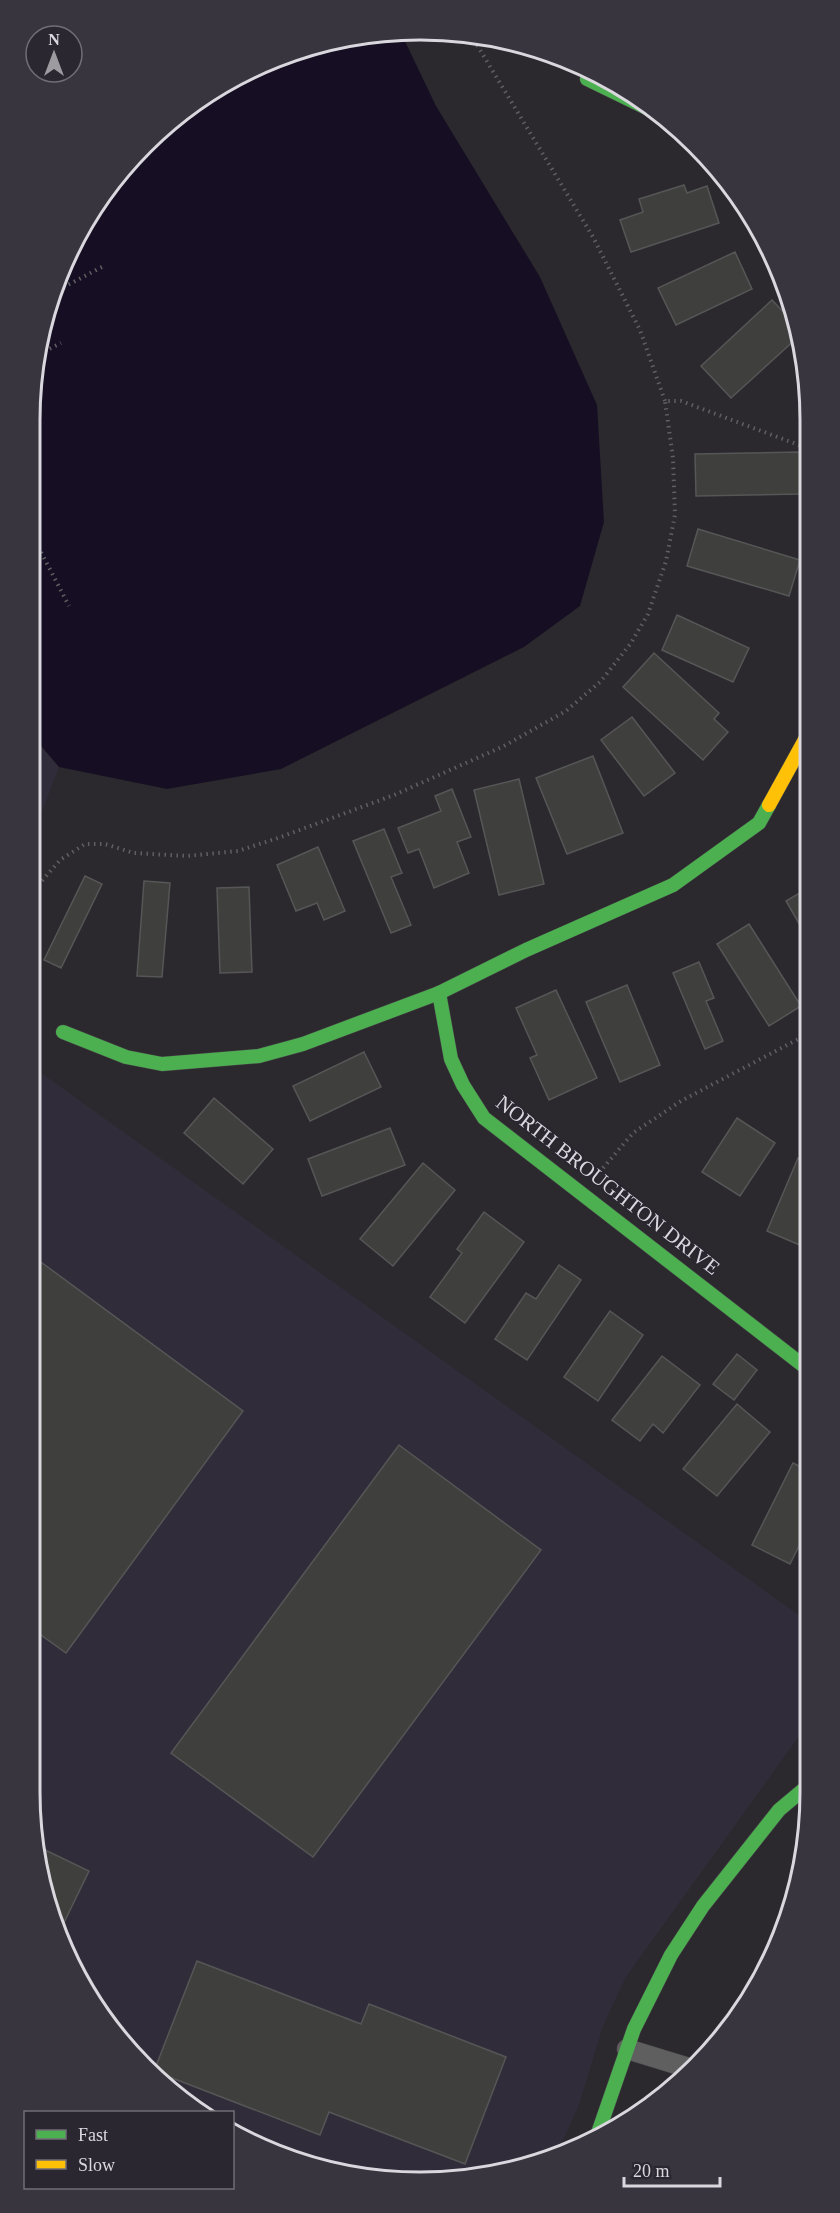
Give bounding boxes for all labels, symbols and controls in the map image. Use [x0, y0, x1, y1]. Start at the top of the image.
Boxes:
north arrow [24, 24, 84, 84]
text: N [48, 31, 60, 48]
street label: NORTH BROUGHTON DRIVE [491, 1090, 725, 1280]
legend [24, 2111, 234, 2189]
text: Fast [78, 2125, 108, 2145]
scale bar [624, 2150, 720, 2188]
text: Slow [78, 2155, 115, 2175]
text: 20 m [633, 2161, 670, 2181]

